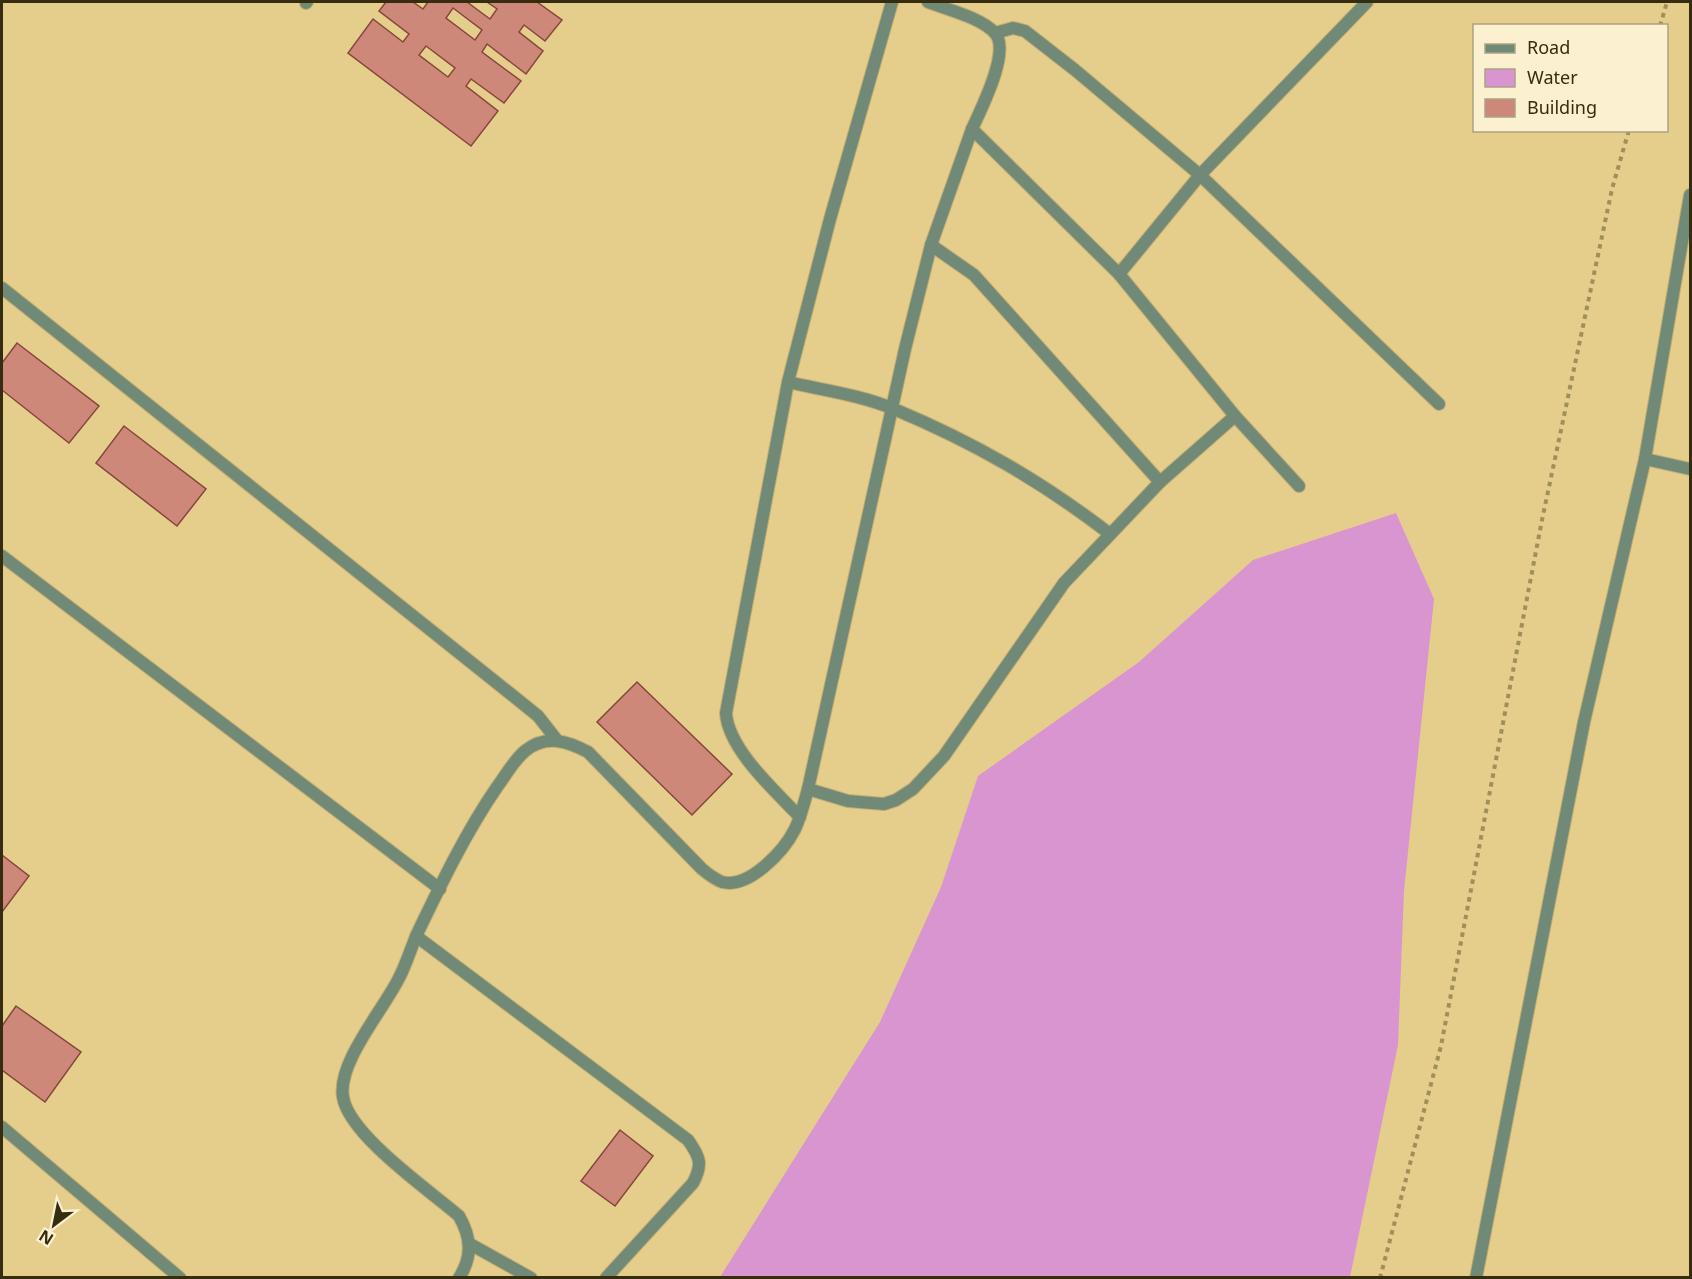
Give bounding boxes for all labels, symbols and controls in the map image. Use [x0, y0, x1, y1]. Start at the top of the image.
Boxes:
legend [1473, 24, 1668, 132]
text: Road [1527, 35, 1570, 59]
text: Water [1527, 65, 1578, 89]
text: Building [1527, 95, 1597, 119]
north arrow [24, 1195, 84, 1255]
text: N [35, 1225, 57, 1250]

